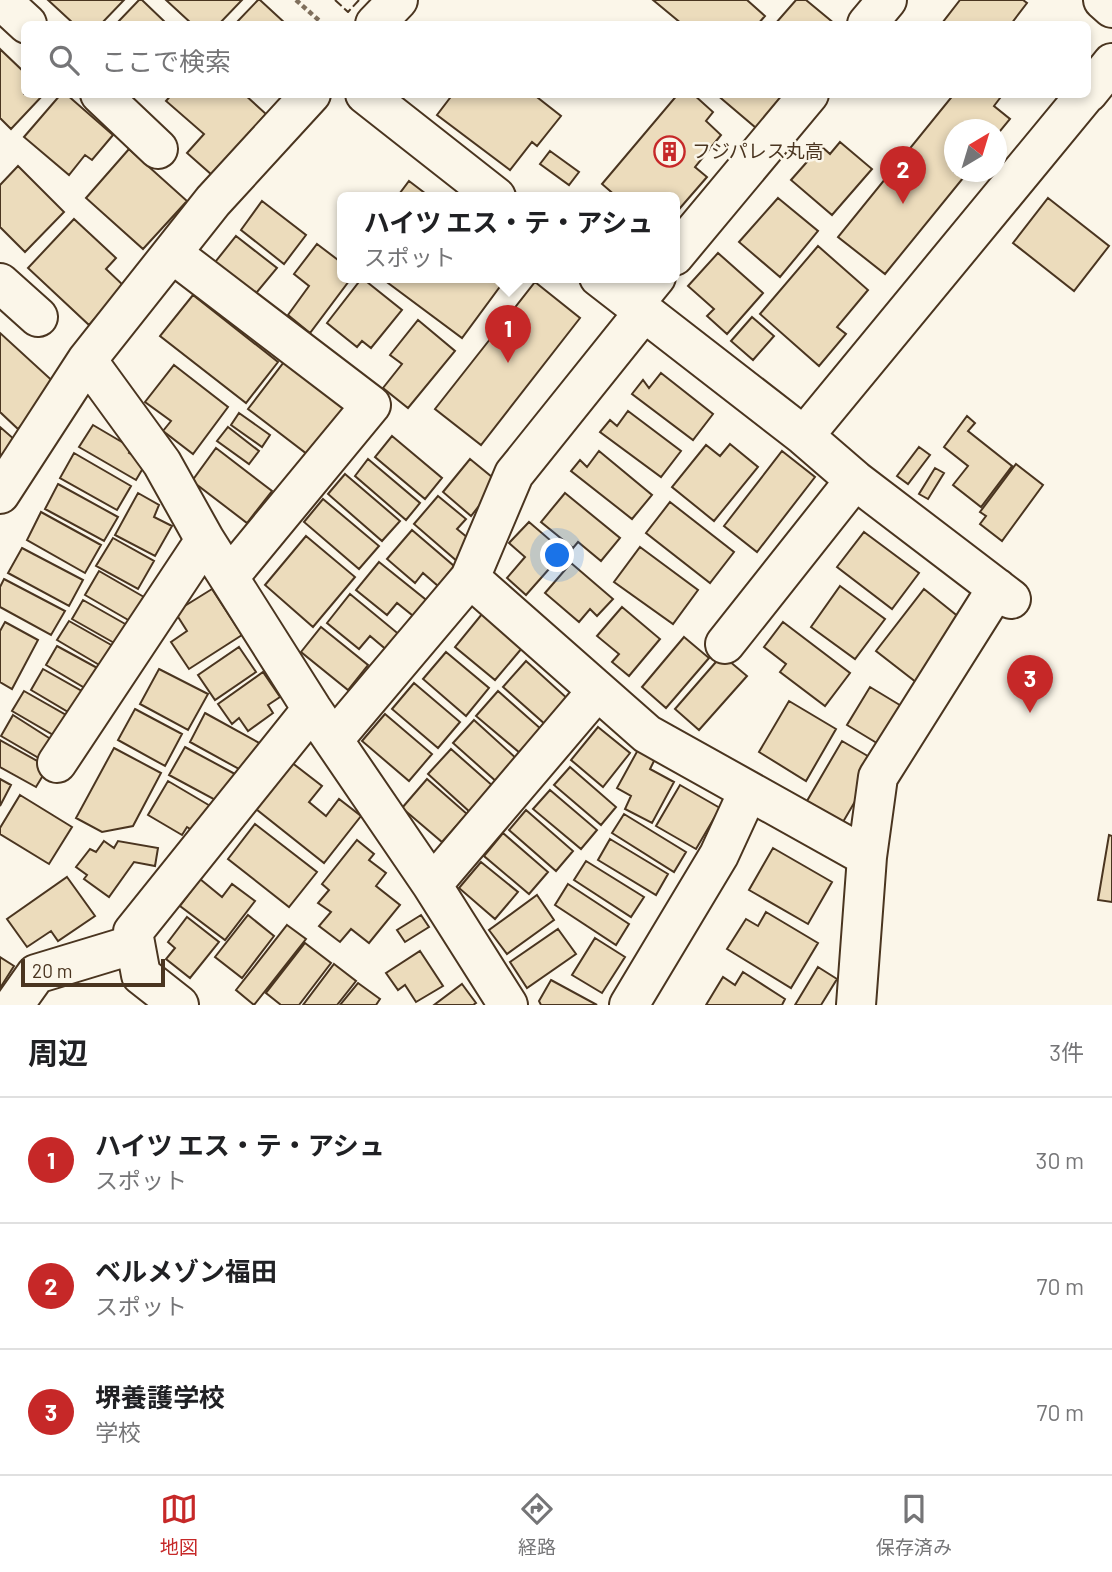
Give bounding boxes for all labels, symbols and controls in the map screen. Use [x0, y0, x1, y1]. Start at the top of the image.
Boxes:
search box [21, 21, 1091, 98]
icon: search [45, 41, 83, 79]
text: ここで検索 [101, 45, 231, 76]
north arrow [944, 119, 1007, 182]
building icon: フジパレス丸高 [652, 134, 686, 168]
place label: フジパレス丸高 [692, 139, 824, 162]
pin: 2 [880, 146, 926, 204]
popup [337, 192, 680, 283]
text: ハイツ エス・テ・アシュ [364, 206, 653, 237]
text: スポット [364, 243, 456, 271]
pin: 1 [485, 305, 531, 363]
your location [540, 538, 574, 572]
pin: 3 [1007, 655, 1053, 713]
scale bar [21, 956, 164, 988]
text: 20 m [32, 959, 72, 982]
text: 周辺 [28, 1034, 88, 1070]
text: 3件 [1049, 1038, 1084, 1066]
text: ハイツ エス・テ・アシュ [95, 1129, 385, 1160]
text: 1 [47, 1146, 55, 1174]
text: 30 m [1036, 1146, 1084, 1174]
text: スポット [95, 1166, 187, 1194]
text: ベルメゾン福田 [95, 1255, 277, 1286]
text: 2 [45, 1272, 57, 1300]
text: 70 m [1037, 1272, 1084, 1300]
text: スポット [95, 1292, 187, 1320]
text: 堺養護学校 [95, 1381, 225, 1412]
text: 3 [45, 1398, 57, 1426]
text: 70 m [1037, 1398, 1084, 1426]
text: 学校 [95, 1418, 141, 1446]
tab: 地図 [160, 1490, 198, 1559]
tab: 経路 [518, 1490, 556, 1559]
tab: 保存済み [876, 1490, 952, 1559]

